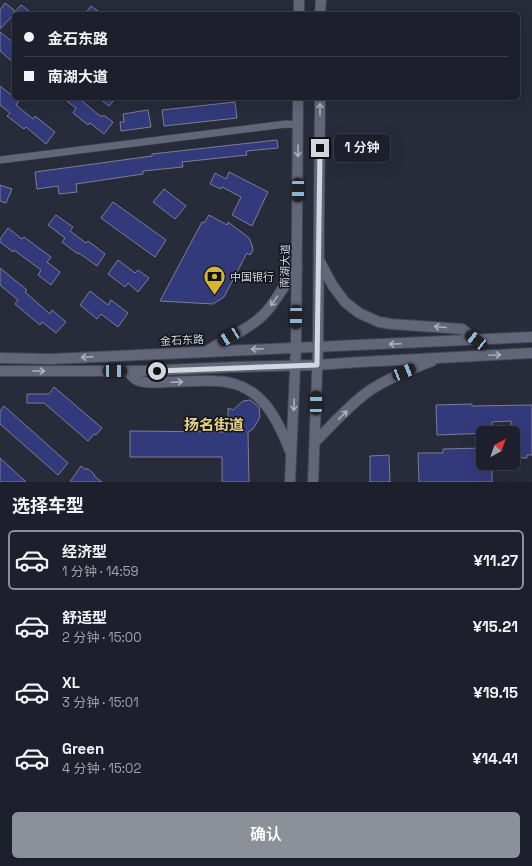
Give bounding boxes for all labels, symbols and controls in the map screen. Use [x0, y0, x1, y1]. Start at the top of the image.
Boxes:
text: 金石东路 [48, 29, 108, 48]
text: 南湖大道 [48, 67, 108, 86]
one-way arrow [316, 103, 324, 116]
callout: 1 分钟 [334, 134, 390, 162]
route end [311, 139, 329, 157]
text: 1 分钟 [344, 139, 380, 156]
one-way arrow [294, 144, 302, 157]
car [292, 178, 304, 202]
street label: 南湖大道 [278, 244, 292, 288]
bank icon: 中国银行 [201, 264, 227, 297]
place label: 中国银行 [230, 270, 274, 284]
one-way arrow [270, 295, 278, 306]
car [290, 305, 302, 329]
one-way arrow [434, 323, 447, 331]
car [216, 326, 242, 348]
car [463, 328, 489, 352]
street label: 金石东路 [160, 332, 204, 348]
one-way arrow [389, 340, 402, 348]
one-way arrow [251, 345, 264, 353]
one-way arrow [488, 351, 501, 359]
one-way arrow [81, 353, 94, 361]
route start [148, 362, 166, 380]
car [391, 362, 417, 382]
car [103, 365, 127, 377]
one-way arrow [32, 367, 45, 375]
one-way arrow [170, 378, 183, 386]
car [310, 391, 322, 415]
one-way arrow [290, 398, 297, 411]
one-way arrow [338, 410, 348, 419]
district label: 扬名街道 [184, 415, 244, 434]
north arrow [476, 426, 520, 470]
map controls [476, 426, 520, 470]
text: 选择车型 [12, 494, 84, 517]
icon: car [14, 542, 50, 578]
text: 经济型 [62, 542, 107, 561]
text: ¥11.27 [474, 551, 518, 570]
text: 1 分钟 · 14:59 [62, 563, 138, 580]
icon: car [14, 608, 50, 644]
text: 舒适型 [62, 608, 107, 627]
text: ¥15.21 [473, 617, 518, 636]
text: 2 分钟 · 15:00 [62, 629, 141, 646]
text: XL [62, 673, 80, 692]
icon: car [14, 674, 50, 710]
text: ¥19.15 [473, 683, 518, 702]
text: 3 分钟 · 15:01 [62, 694, 139, 711]
text: Green [62, 739, 104, 758]
icon: car [14, 740, 50, 776]
text: ¥14.41 [472, 749, 518, 768]
text: 4 分钟 · 15:02 [62, 760, 141, 777]
button: 确认 [12, 812, 520, 858]

